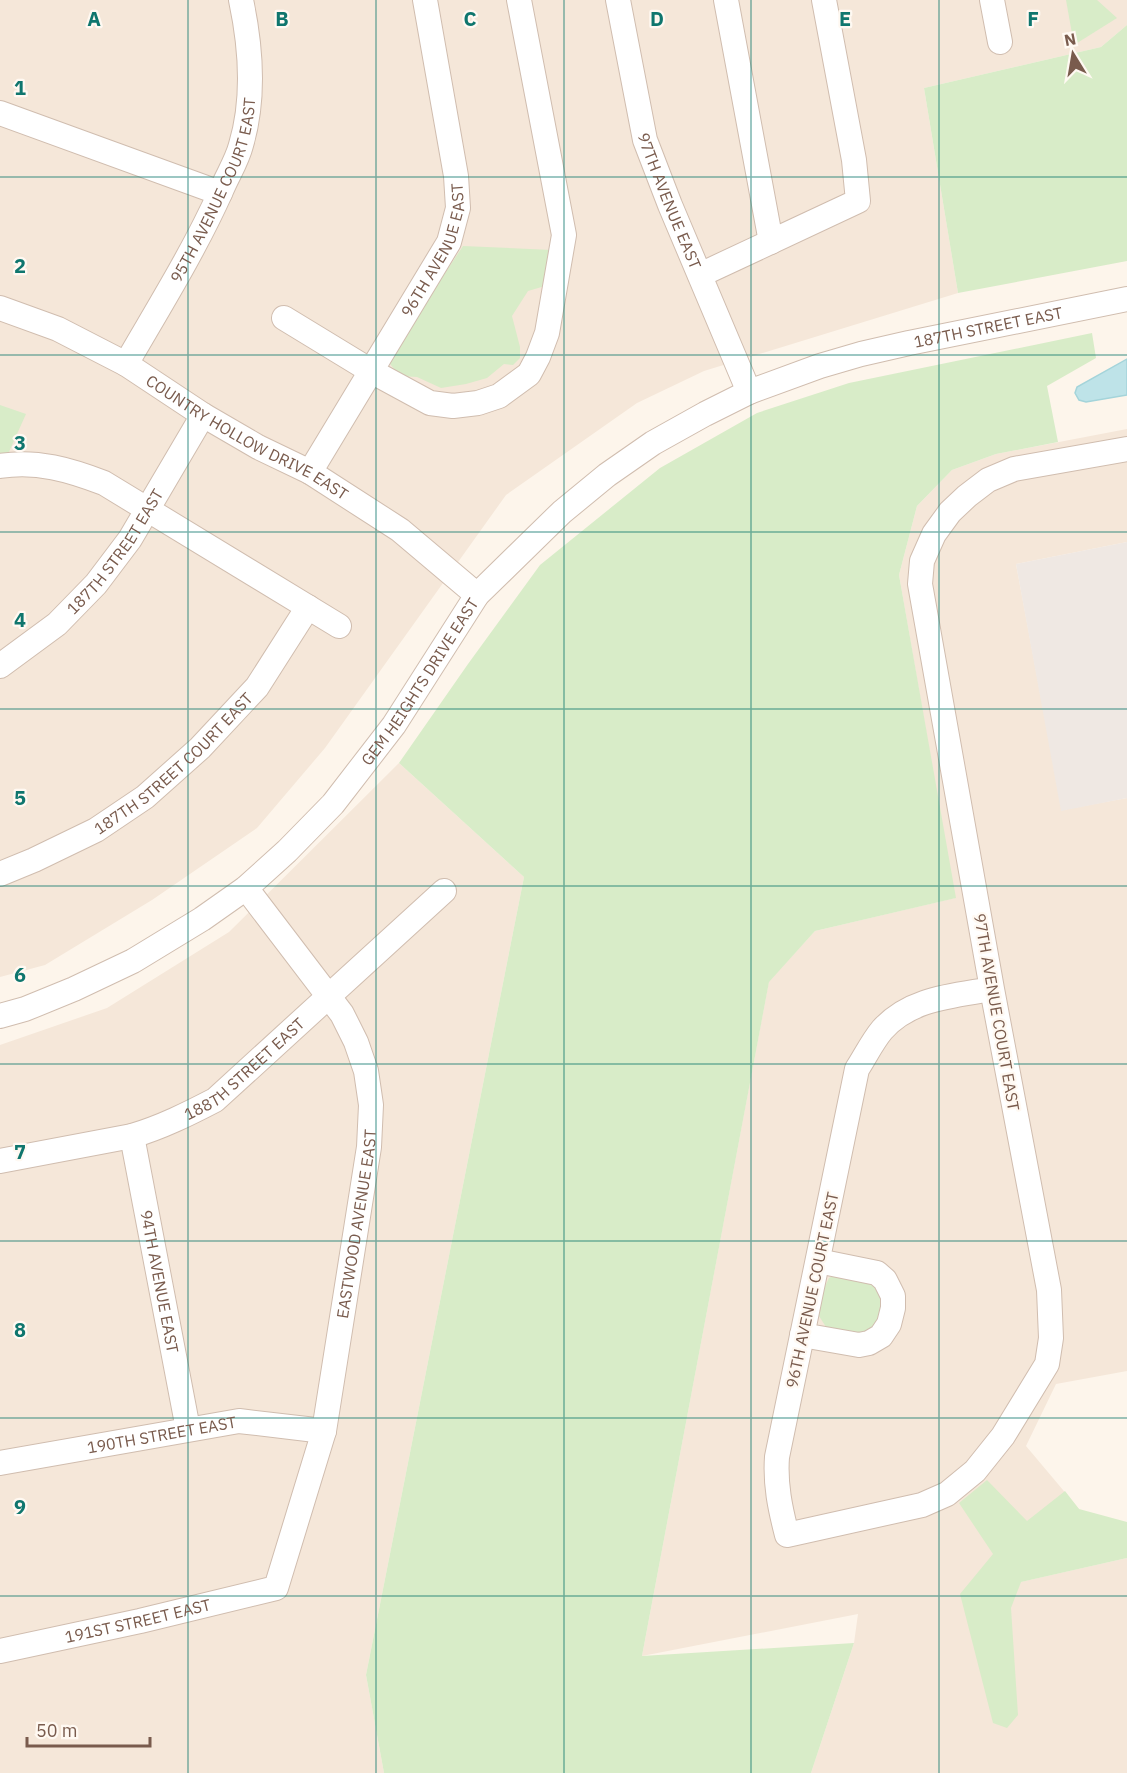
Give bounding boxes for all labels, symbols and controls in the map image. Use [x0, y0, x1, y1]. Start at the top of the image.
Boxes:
text: A [87, 5, 101, 32]
text: B [275, 5, 289, 32]
text: C [463, 5, 477, 32]
text: D [650, 5, 664, 32]
text: E [839, 5, 851, 32]
text: F [1027, 5, 1039, 32]
north arrow [1043, 24, 1103, 84]
text: N [1063, 28, 1078, 50]
text: 1 [14, 74, 26, 101]
street label: 95TH AVENUE COURT EAST [166, 97, 259, 286]
street label: 97TH AVENUE EAST [634, 131, 706, 272]
street label: 96TH AVENUE EAST [396, 183, 468, 320]
text: 2 [14, 252, 26, 279]
street label: 187TH STREET EAST [912, 302, 1064, 352]
street label: COUNTRY HOLLOW DRIVE EAST [142, 370, 352, 504]
text: 3 [14, 429, 26, 456]
street label: 187TH STREET EAST [62, 485, 167, 618]
street label: GEM HEIGHTS DRIVE EAST [357, 594, 483, 769]
text: 4 [14, 606, 26, 633]
street label: 187TH STREET COURT EAST [90, 688, 257, 839]
text: 5 [14, 784, 26, 811]
street label: 97TH AVENUE COURT EAST [970, 912, 1024, 1112]
text: 6 [14, 961, 26, 988]
street label: 188TH STREET EAST [181, 1013, 309, 1124]
street label: EASTWOOD AVENUE EAST [332, 1129, 380, 1320]
text: 7 [14, 1138, 26, 1165]
street label: 96TH AVENUE COURT EAST [781, 1190, 843, 1390]
street label: 94TH AVENUE EAST [136, 1208, 183, 1355]
text: 8 [14, 1316, 26, 1343]
street label: 190TH STREET EAST [85, 1412, 238, 1458]
text: 9 [14, 1493, 26, 1520]
street label: 191ST STREET EAST [63, 1594, 213, 1647]
scale bar [27, 1710, 150, 1748]
text: 50 m [36, 1719, 78, 1742]

